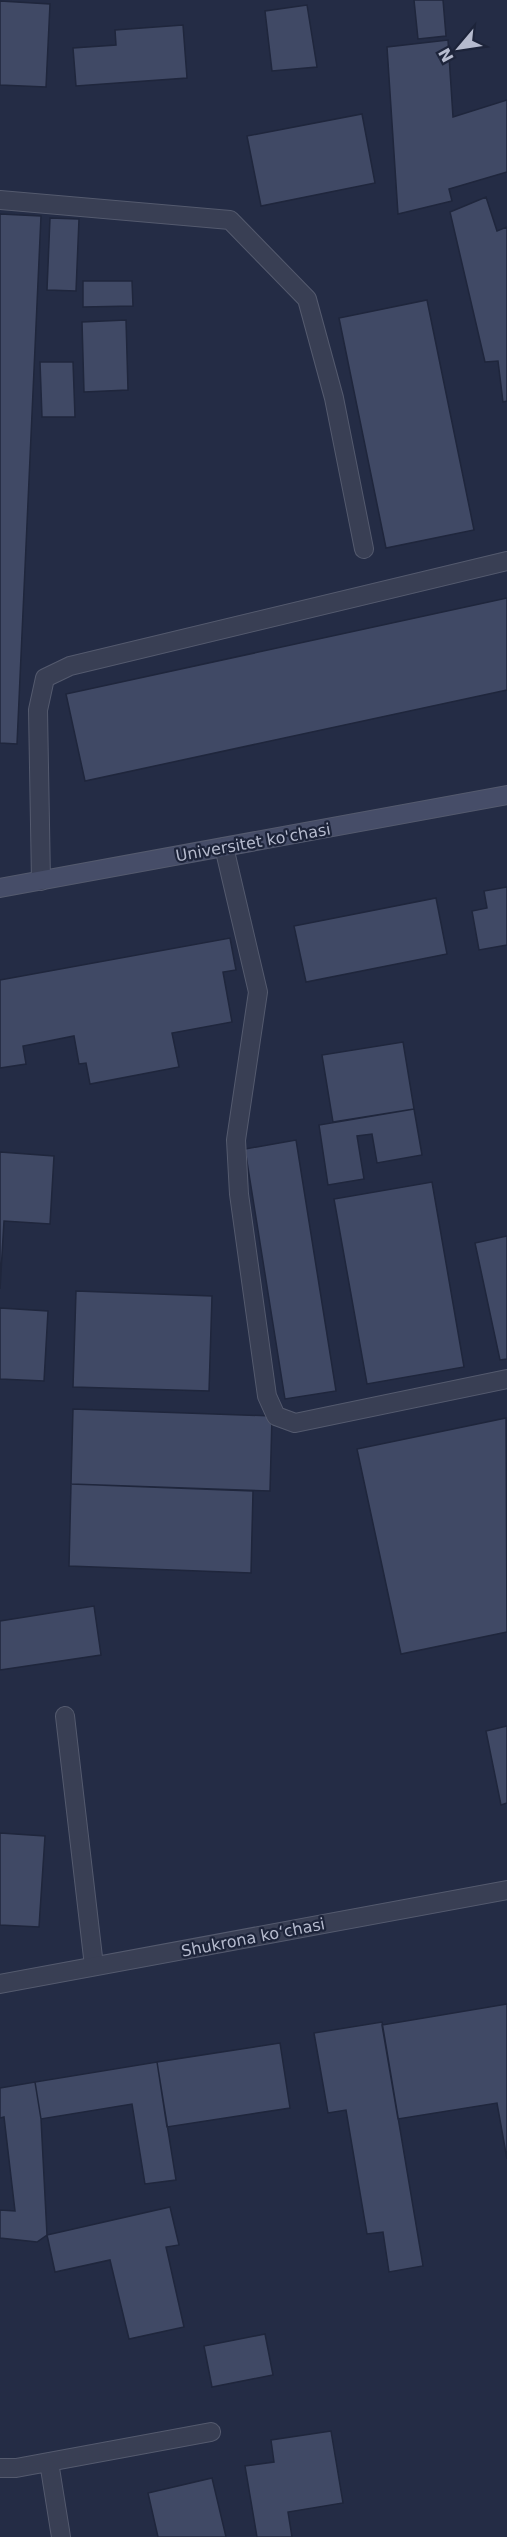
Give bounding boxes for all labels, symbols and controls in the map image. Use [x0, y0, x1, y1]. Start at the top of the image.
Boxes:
north arrow [429, 18, 489, 78]
text: N [435, 45, 458, 65]
street label: Universitet ko'chasi [174, 820, 332, 865]
street label: Shukrona koʻchasi [180, 1914, 326, 1961]

